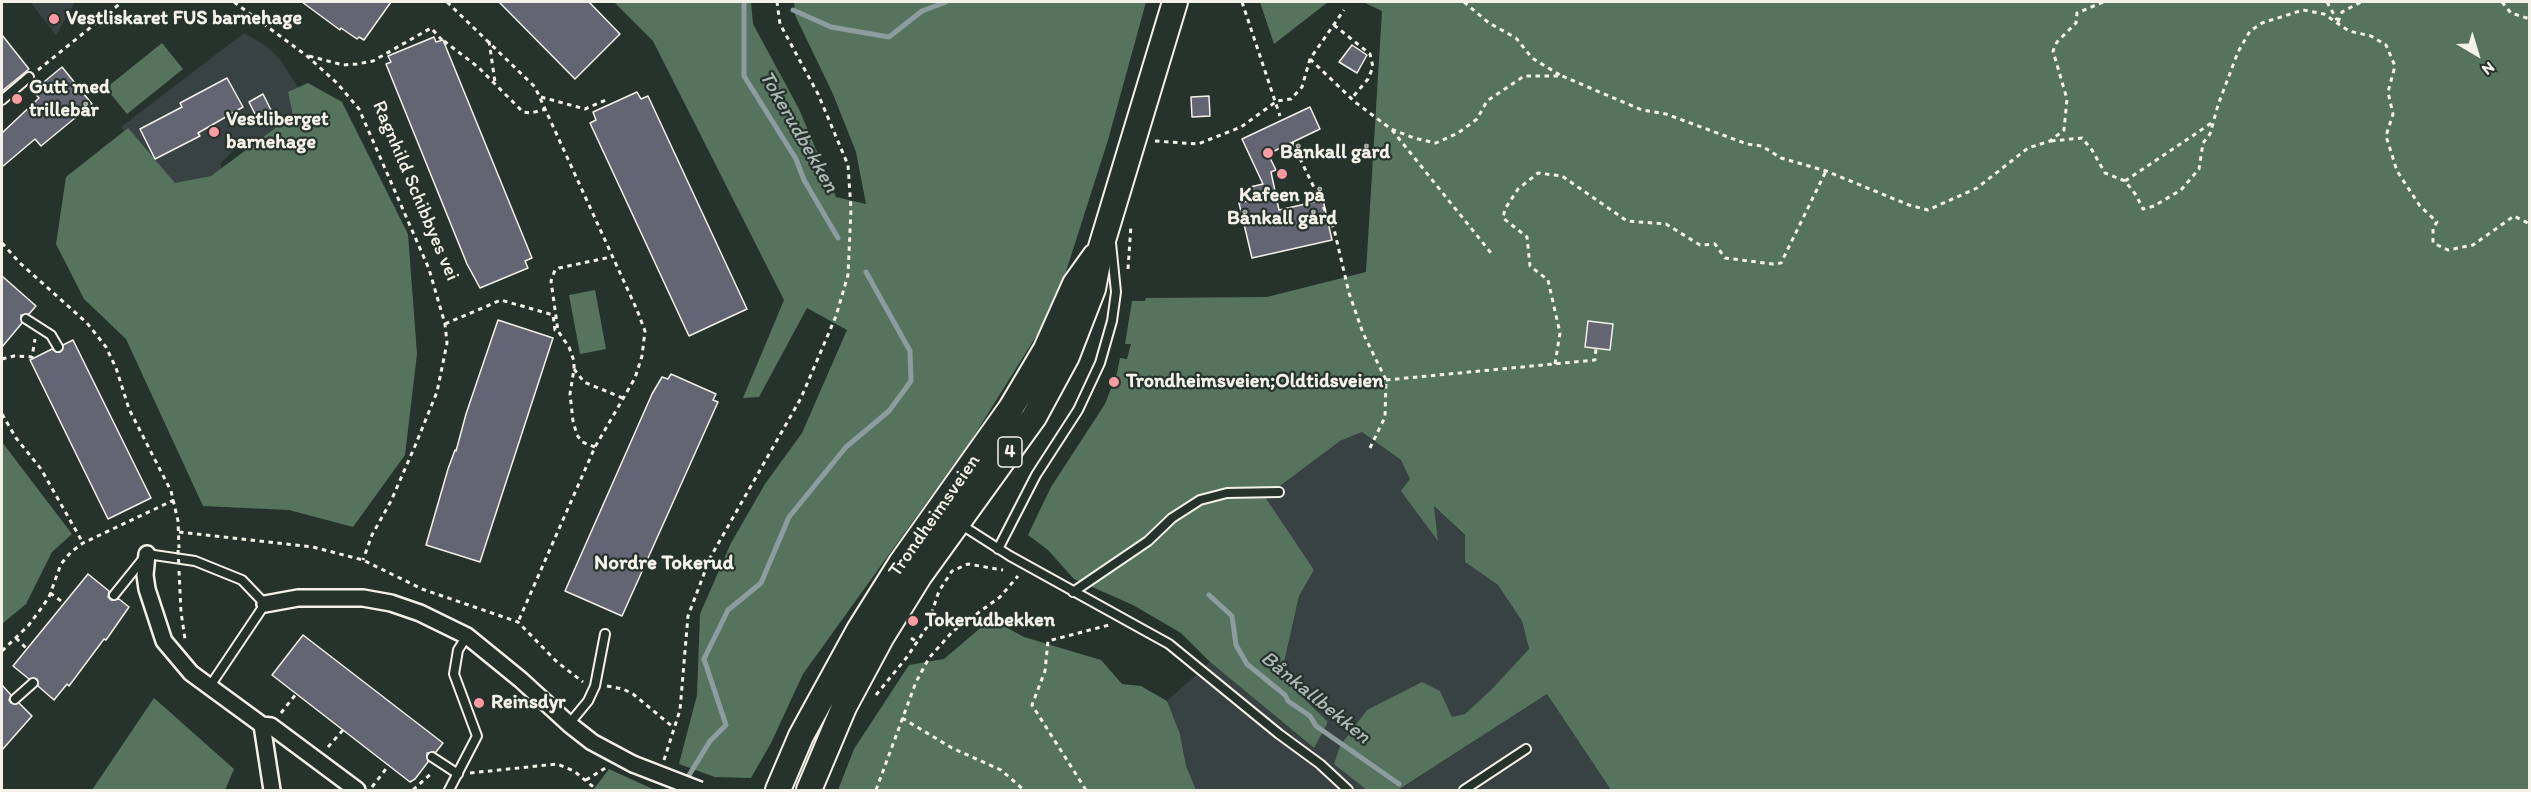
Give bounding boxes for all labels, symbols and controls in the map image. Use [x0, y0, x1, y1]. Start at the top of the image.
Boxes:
place label: Vestliskaret FUS barnehage [66, 7, 302, 31]
marker: Vestliskaret FUS barnehage [47, 12, 61, 26]
north arrow [2447, 24, 2507, 84]
text: N [2478, 58, 2498, 79]
water label: Tokerudbekken [753, 67, 843, 197]
place label: Gutt med trillebår [29, 76, 110, 123]
marker: Gutt med trillebår [10, 92, 24, 106]
street label: Ragnhild Schibbyes vei [366, 97, 464, 285]
place label: Vestliberget barnehage [226, 108, 329, 155]
marker: Vestliberget barnehage [207, 125, 221, 139]
place label: Bånkall gård [1280, 141, 1390, 165]
marker: Bånkall gård [1261, 146, 1275, 160]
marker: Kafeen på Bånkall gård [1275, 167, 1289, 181]
place label: Kafeen på Bånkall gård [1227, 184, 1337, 231]
place label: Trondheimsveien;Oldtidsveien [1126, 370, 1383, 394]
marker: Trondheimsveien;Oldtidsveien [1107, 375, 1121, 389]
road number: 4 [998, 437, 1022, 467]
street label: Trondheimsveien [884, 450, 986, 582]
district label: Nordre Tokerud [594, 551, 734, 577]
place label: Tokerudbekken [925, 609, 1055, 633]
marker: Tokerudbekken [906, 614, 920, 628]
water label: Bånkallbekken [1255, 646, 1375, 750]
place label: Reinsdyr [491, 691, 566, 715]
marker: Reinsdyr [472, 696, 486, 710]

